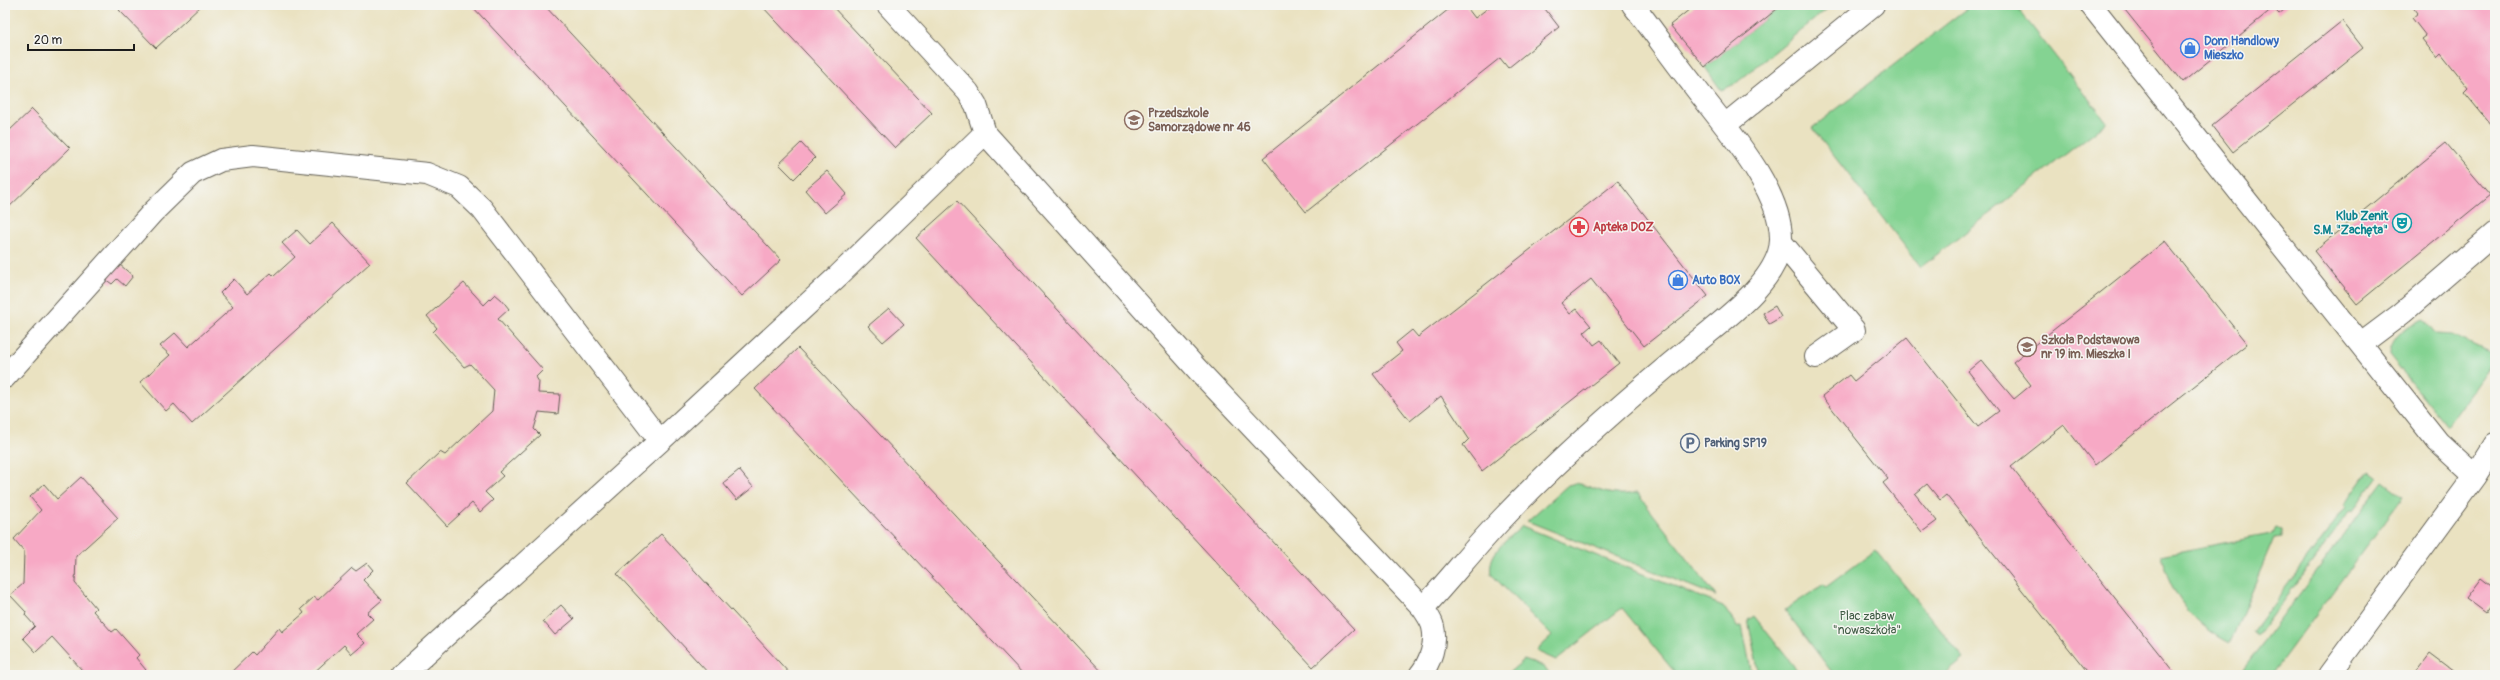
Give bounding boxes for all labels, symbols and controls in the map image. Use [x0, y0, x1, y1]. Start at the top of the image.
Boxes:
scale bar [28, 26, 134, 52]
text: 20 m [34, 33, 63, 48]
place label: Dom Handlowy Mieszko [2204, 34, 2280, 63]
shop icon: Dom Handlowy Mieszko [2179, 37, 2201, 59]
place label: Przedszkole Samorządowe nr 46 [1148, 106, 1251, 135]
school or university icon: Przedszkole Samorządowe nr 46 [1123, 109, 1145, 131]
place label: Klub Zenit S.M. "Zachęta" [2313, 209, 2389, 238]
theatre icon: Klub Zenit S.M. "Zachęta" [2391, 212, 2413, 234]
pharmacy icon: Apteka DOZ [1568, 216, 1590, 238]
place label: Apteka DOZ [1593, 220, 1655, 235]
shop icon: Auto BOX [1667, 269, 1689, 291]
place label: Auto BOX [1692, 273, 1741, 288]
place label: Szkoła Podstawowa nr 19 im. Mieszka I [2041, 333, 2140, 362]
school or university icon: Szkoła Podstawowa nr 19 im. Mieszka I [2016, 336, 2038, 358]
parking icon: Parking SP19 [1679, 432, 1701, 454]
place label: Parking SP19 [1704, 436, 1767, 451]
park label: Plac zabaw "nowaszkoła" [1833, 609, 1901, 638]

